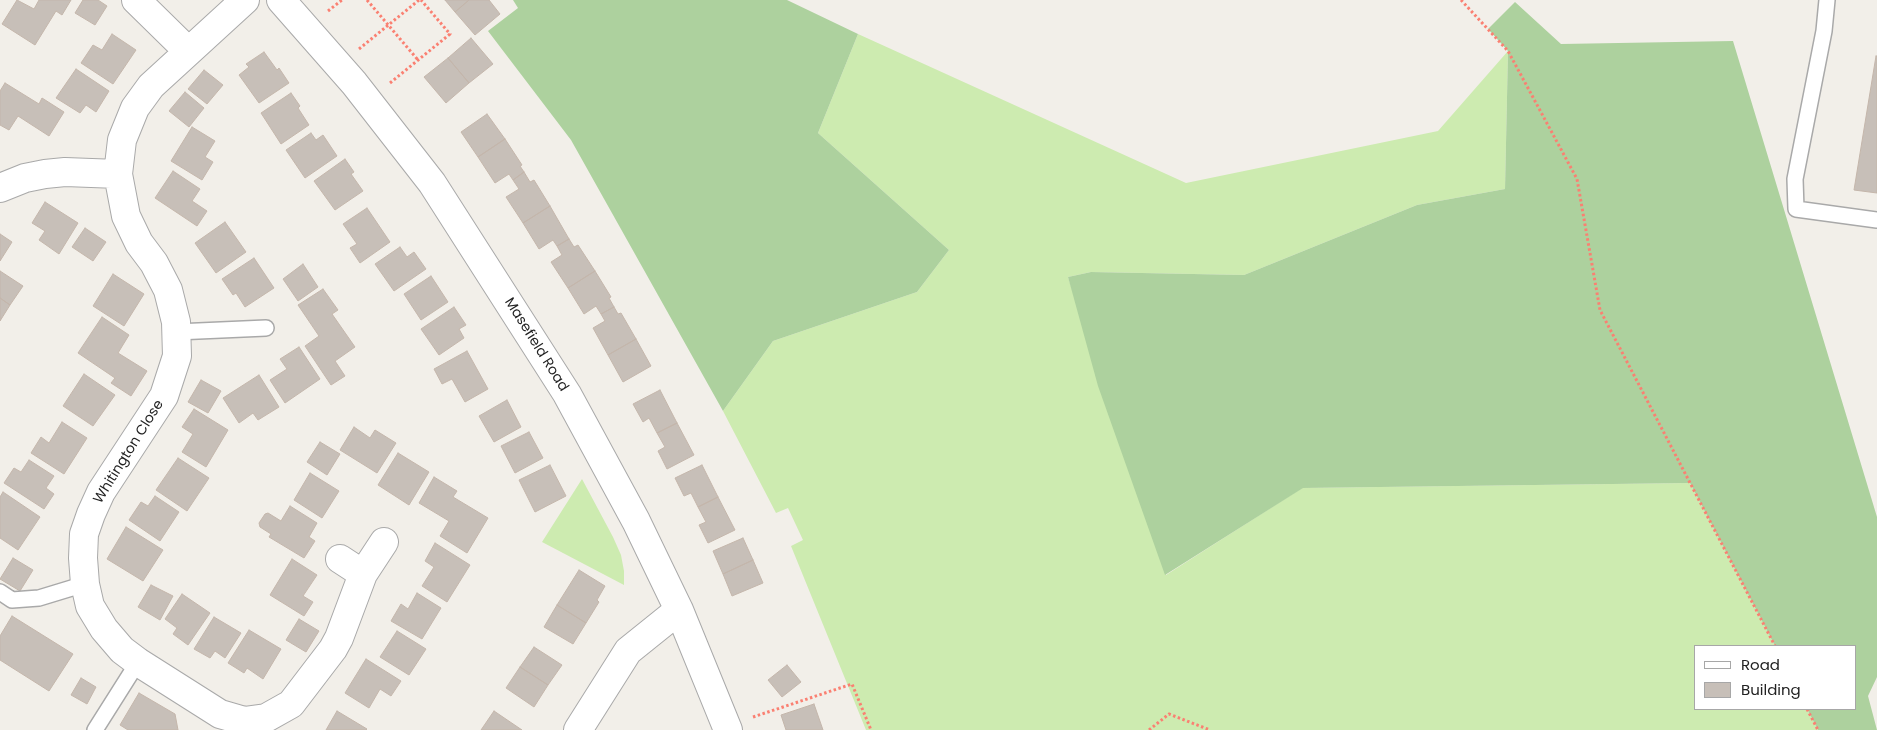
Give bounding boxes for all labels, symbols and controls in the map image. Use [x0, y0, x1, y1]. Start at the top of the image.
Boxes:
street label: Masefield Road [500, 295, 572, 395]
street label: Whitington Close [90, 397, 168, 507]
legend [1694, 645, 1857, 710]
text: Road [1741, 654, 1780, 675]
text: Building [1741, 679, 1801, 700]

